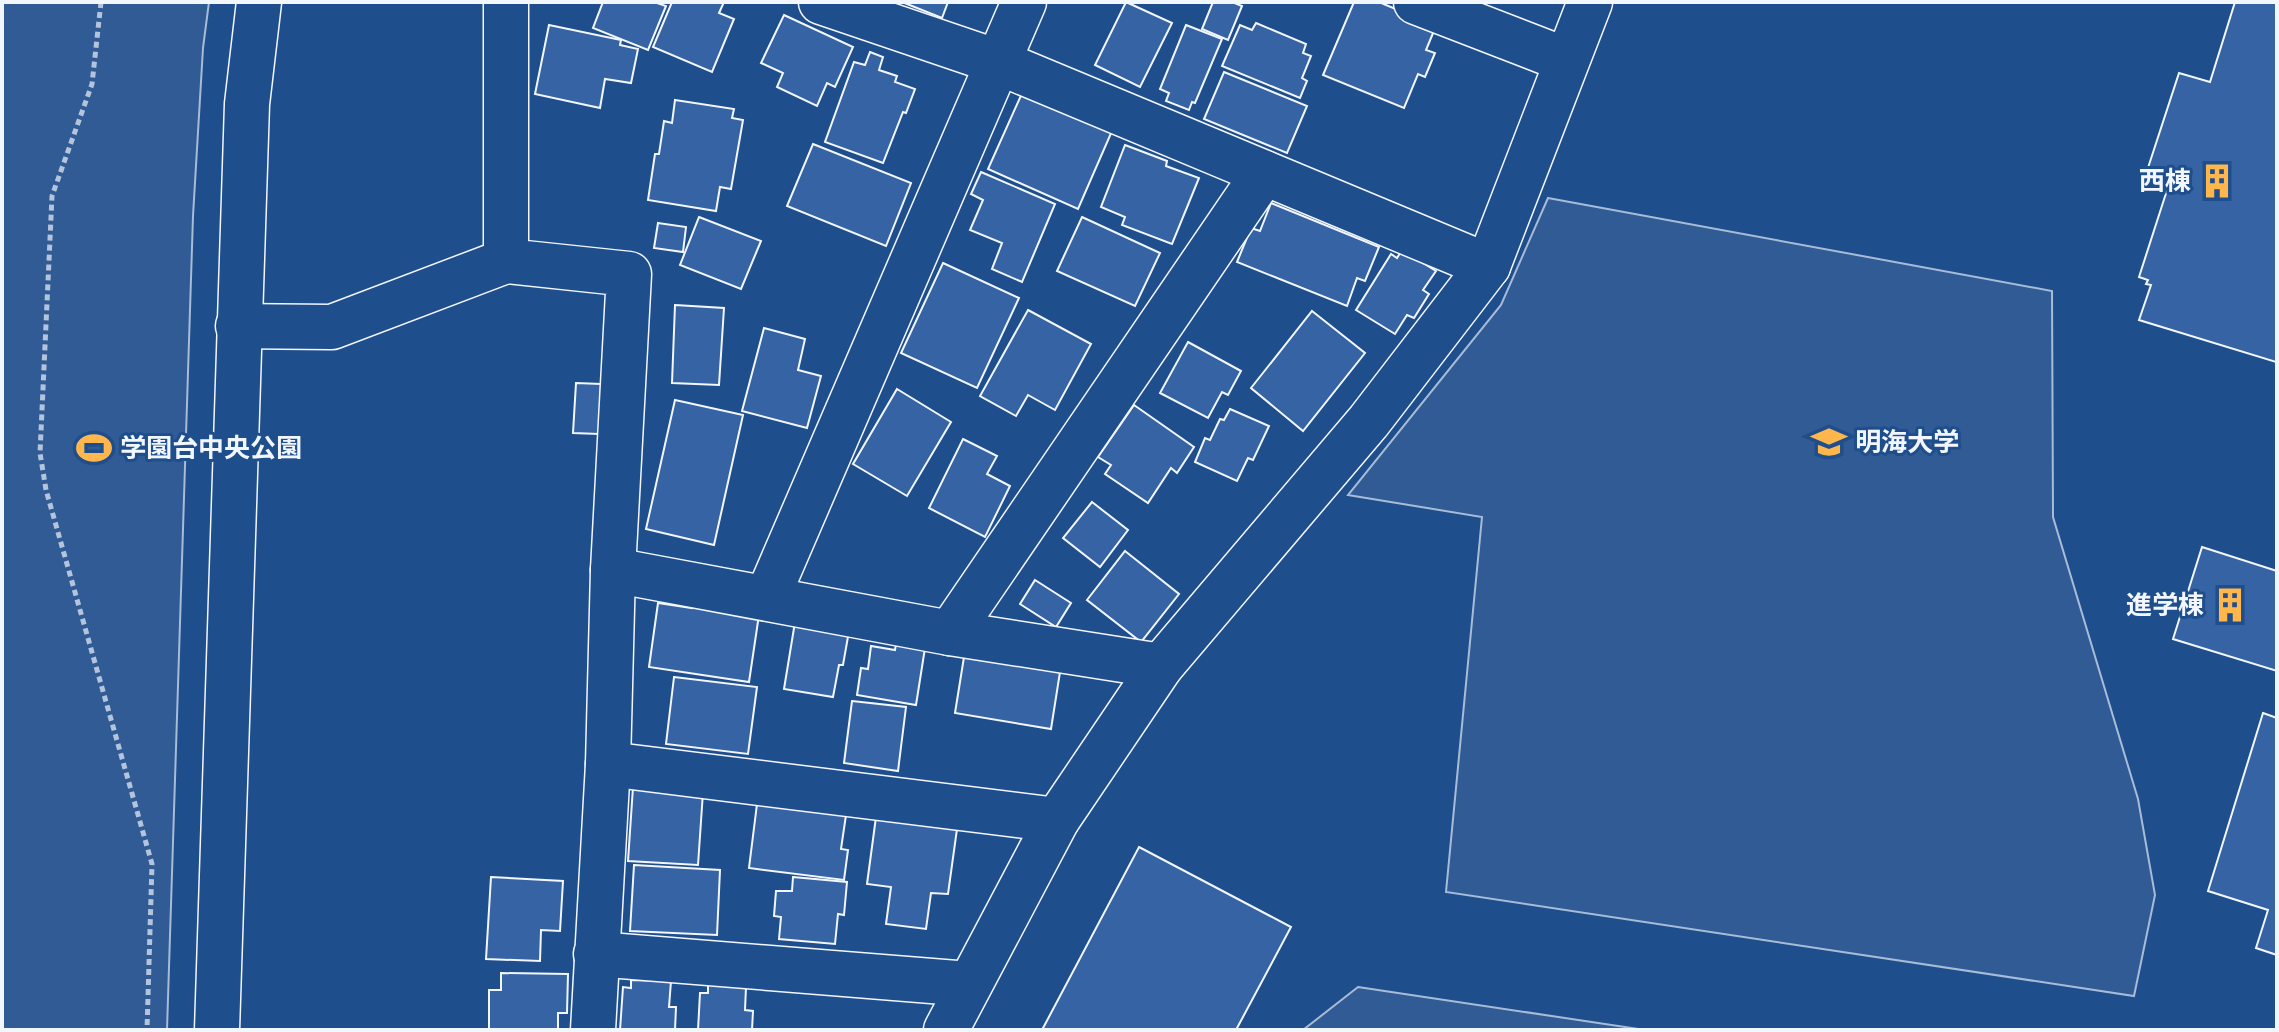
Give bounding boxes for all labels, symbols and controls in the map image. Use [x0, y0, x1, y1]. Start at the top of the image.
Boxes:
building icon: 西棟 [2198, 162, 2236, 200]
place label: 西棟 [2139, 166, 2191, 196]
school or university icon: 明海大学 [1810, 423, 1848, 461]
place label: 明海大学 [1855, 427, 1959, 457]
sports icon: 学園台中央公園 [75, 429, 113, 467]
place label: 学園台中央公園 [120, 433, 302, 463]
building icon: 進学棟 [2211, 586, 2249, 624]
place label: 進学棟 [2126, 590, 2204, 620]

